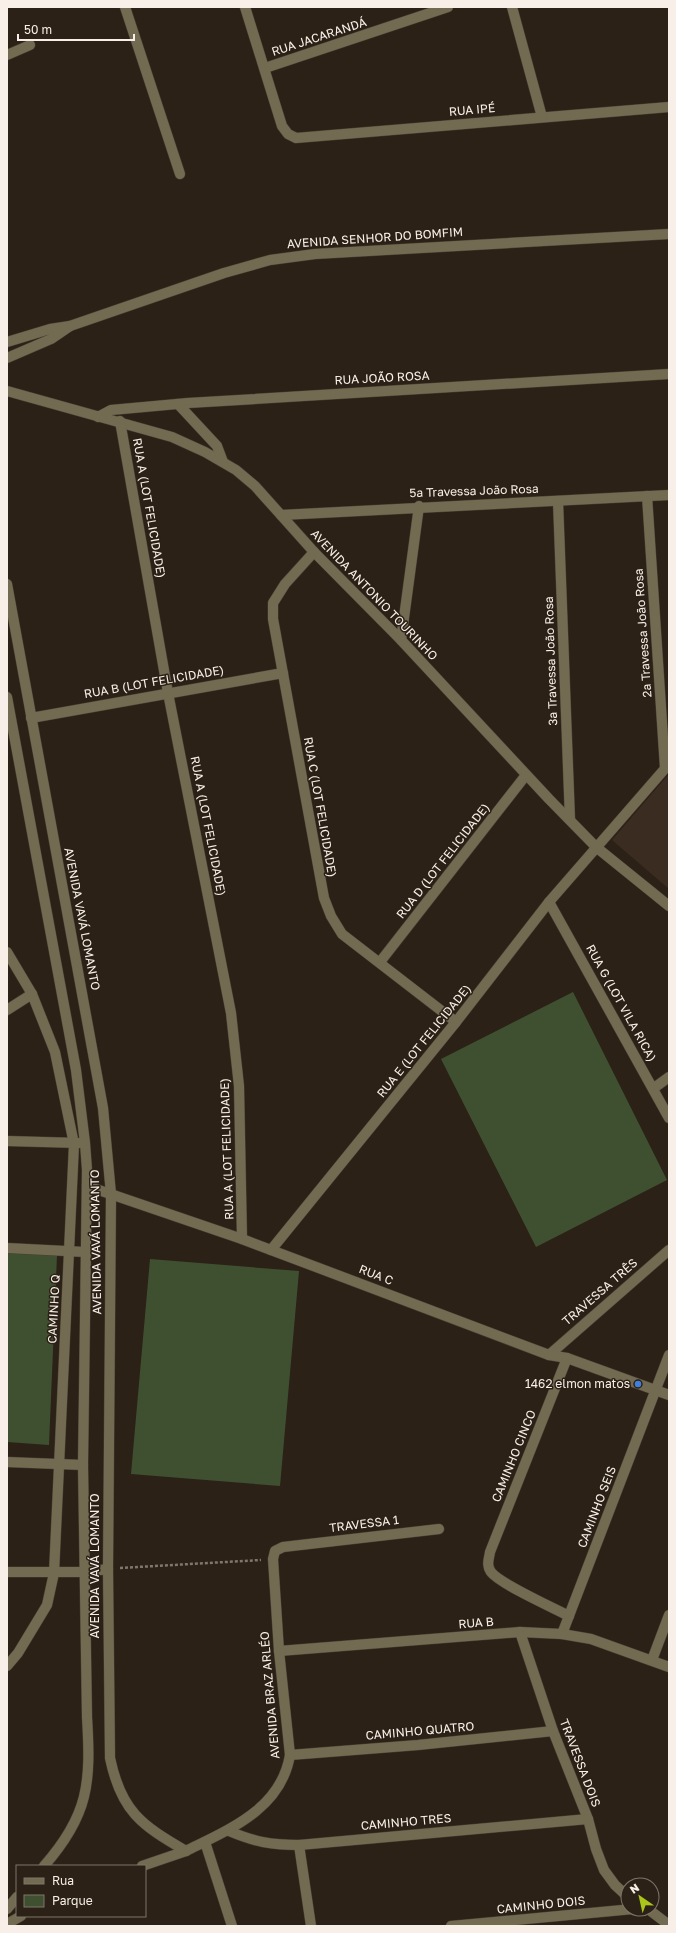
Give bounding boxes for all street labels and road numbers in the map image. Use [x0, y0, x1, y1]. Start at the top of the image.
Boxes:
street label: RUA JACARANDÁ [269, 14, 368, 59]
street label: RUA IPÉ [448, 100, 496, 119]
street label: AVENIDA SENHOR DO BOMFIM [286, 224, 463, 251]
street label: RUA JOÃO ROSA [334, 368, 430, 387]
street label: RUA A (LOT FELICIDADE) [130, 437, 169, 579]
street label: 5ª Travessa João Rosa [409, 481, 539, 500]
street label: AVENIDA ANTONIO TOURINHO [308, 526, 441, 663]
street label: 2ª Travessa João Rosa [631, 568, 654, 698]
street label: 3ª Travessa João Rosa [541, 596, 560, 726]
street label: RUA B (LOT FELICIDADE) [83, 662, 225, 701]
street label: RUA C (LOT FELICIDADE) [301, 736, 340, 878]
street label: RUA A (LOT FELICIDADE) [188, 755, 229, 897]
street label: RUA D (LOT FELICIDADE) [393, 800, 492, 921]
street label: AVENIDA VAVÁ LOMANTO [61, 846, 104, 992]
street label: RUA G (LOT VILA RICA) [583, 942, 660, 1064]
street label: RUA E (LOT FELICIDADE) [373, 981, 474, 1100]
street label: RUA A (LOT FELICIDADE) [217, 1078, 236, 1220]
street label: AVENIDA VAVÁ LOMANTO [87, 1169, 104, 1315]
street label: TRAVESSA TRÊS [559, 1255, 641, 1328]
street label: RUA C [357, 1261, 396, 1288]
street label: CAMINHO Q [44, 1274, 63, 1344]
street label: CAMINHO CINCO [488, 1407, 539, 1504]
street label: CAMINHO SEIS [574, 1463, 619, 1550]
street label: AVENIDA VAVÁ LOMANTO [87, 1493, 102, 1639]
street label: TRAVESSA 1 [328, 1512, 400, 1535]
street label: RUA B [458, 1613, 494, 1632]
street label: AVENIDA BRAZ ARLÉO [256, 1631, 283, 1759]
street label: TRAVESSA DOIS [557, 1717, 604, 1809]
street label: CAMINHO QUATRO [365, 1718, 475, 1743]
street label: CAMINHO TRES [360, 1810, 452, 1833]
street label: CAMINHO DOIS [496, 1892, 586, 1917]

